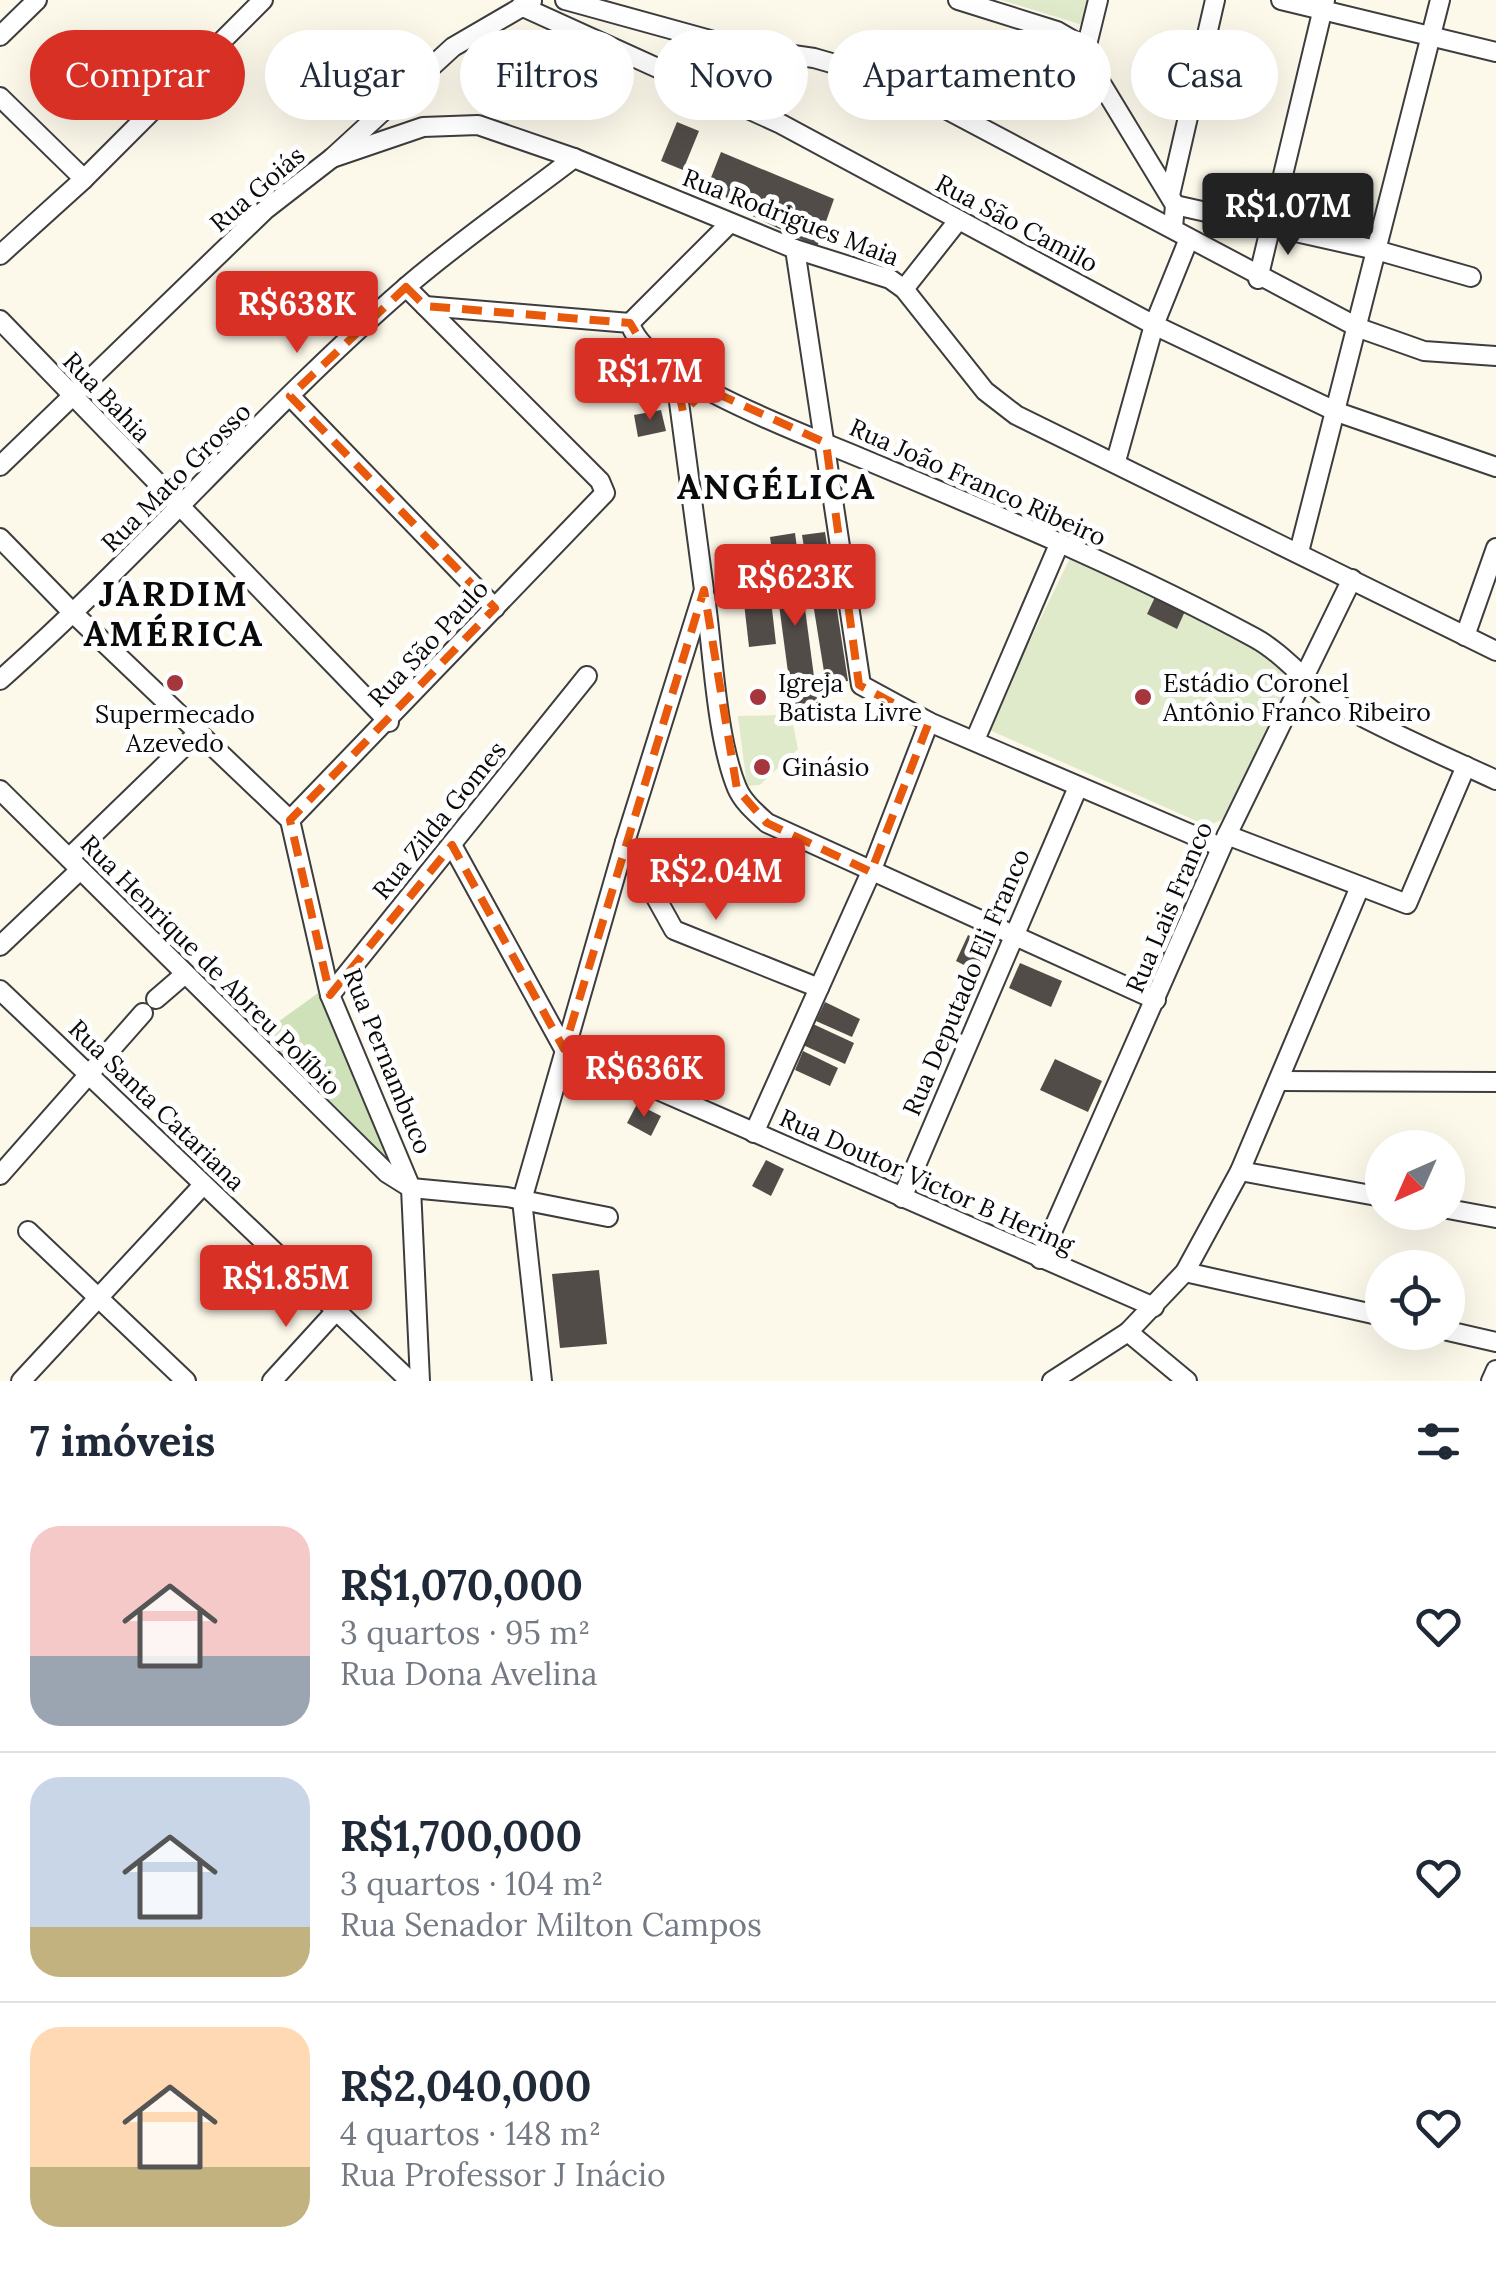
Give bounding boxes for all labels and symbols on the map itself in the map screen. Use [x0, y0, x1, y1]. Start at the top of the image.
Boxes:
street label: Rua Goiás [203, 139, 311, 239]
street label: Rua Rodrigues Maia [678, 161, 904, 273]
street label: Rua São Camilo [930, 167, 1104, 279]
pin: R$1.07M [1196, 173, 1380, 258]
pin: R$638K [216, 271, 378, 356]
pin: R$1.7M [569, 338, 731, 423]
street label: Rua Bahia [56, 345, 158, 449]
street label: Rua Mato Grosso [94, 395, 258, 559]
street label: Rua João Franco Ribeiro [845, 411, 1111, 553]
district label: ANGÉLICA [677, 464, 877, 509]
pin: R$623K [714, 544, 876, 629]
district label: JARDIM AMÉRICA [83, 571, 265, 656]
street label: Rua São Paulo [361, 573, 495, 713]
place label: Igreja Batista Livre [778, 667, 922, 728]
place label: Estádio Coronel Antônio Franco Ribeiro [1162, 667, 1431, 728]
marker: Supermecado Azevedo [164, 672, 186, 694]
marker: Igreja Batista Livre [747, 686, 769, 708]
marker: Estádio Coronel Antônio Franco Ribeiro [1132, 686, 1154, 708]
place label: Supermecado Azevedo [95, 698, 255, 759]
street label: Rua Zilda Gomes [365, 734, 513, 906]
place label: Ginásio [782, 751, 869, 783]
marker: Ginásio [751, 756, 773, 778]
street label: Rua Lais Franco [1118, 816, 1220, 998]
street label: Rua Henrique de Abreu Políbio [74, 828, 348, 1102]
pin: R$2.04M [624, 838, 808, 923]
street label: Rua Deputado Eli Franco [895, 844, 1037, 1120]
street label: Rua Pernambuco [336, 964, 440, 1158]
street label: Rua Santa Catariana [62, 1013, 252, 1197]
pin: R$636K [563, 1035, 725, 1120]
street label: Rua Doutor Victor B Hering [775, 1101, 1080, 1261]
north arrow [1365, 1130, 1465, 1230]
pin: R$1.85M [194, 1245, 378, 1330]

